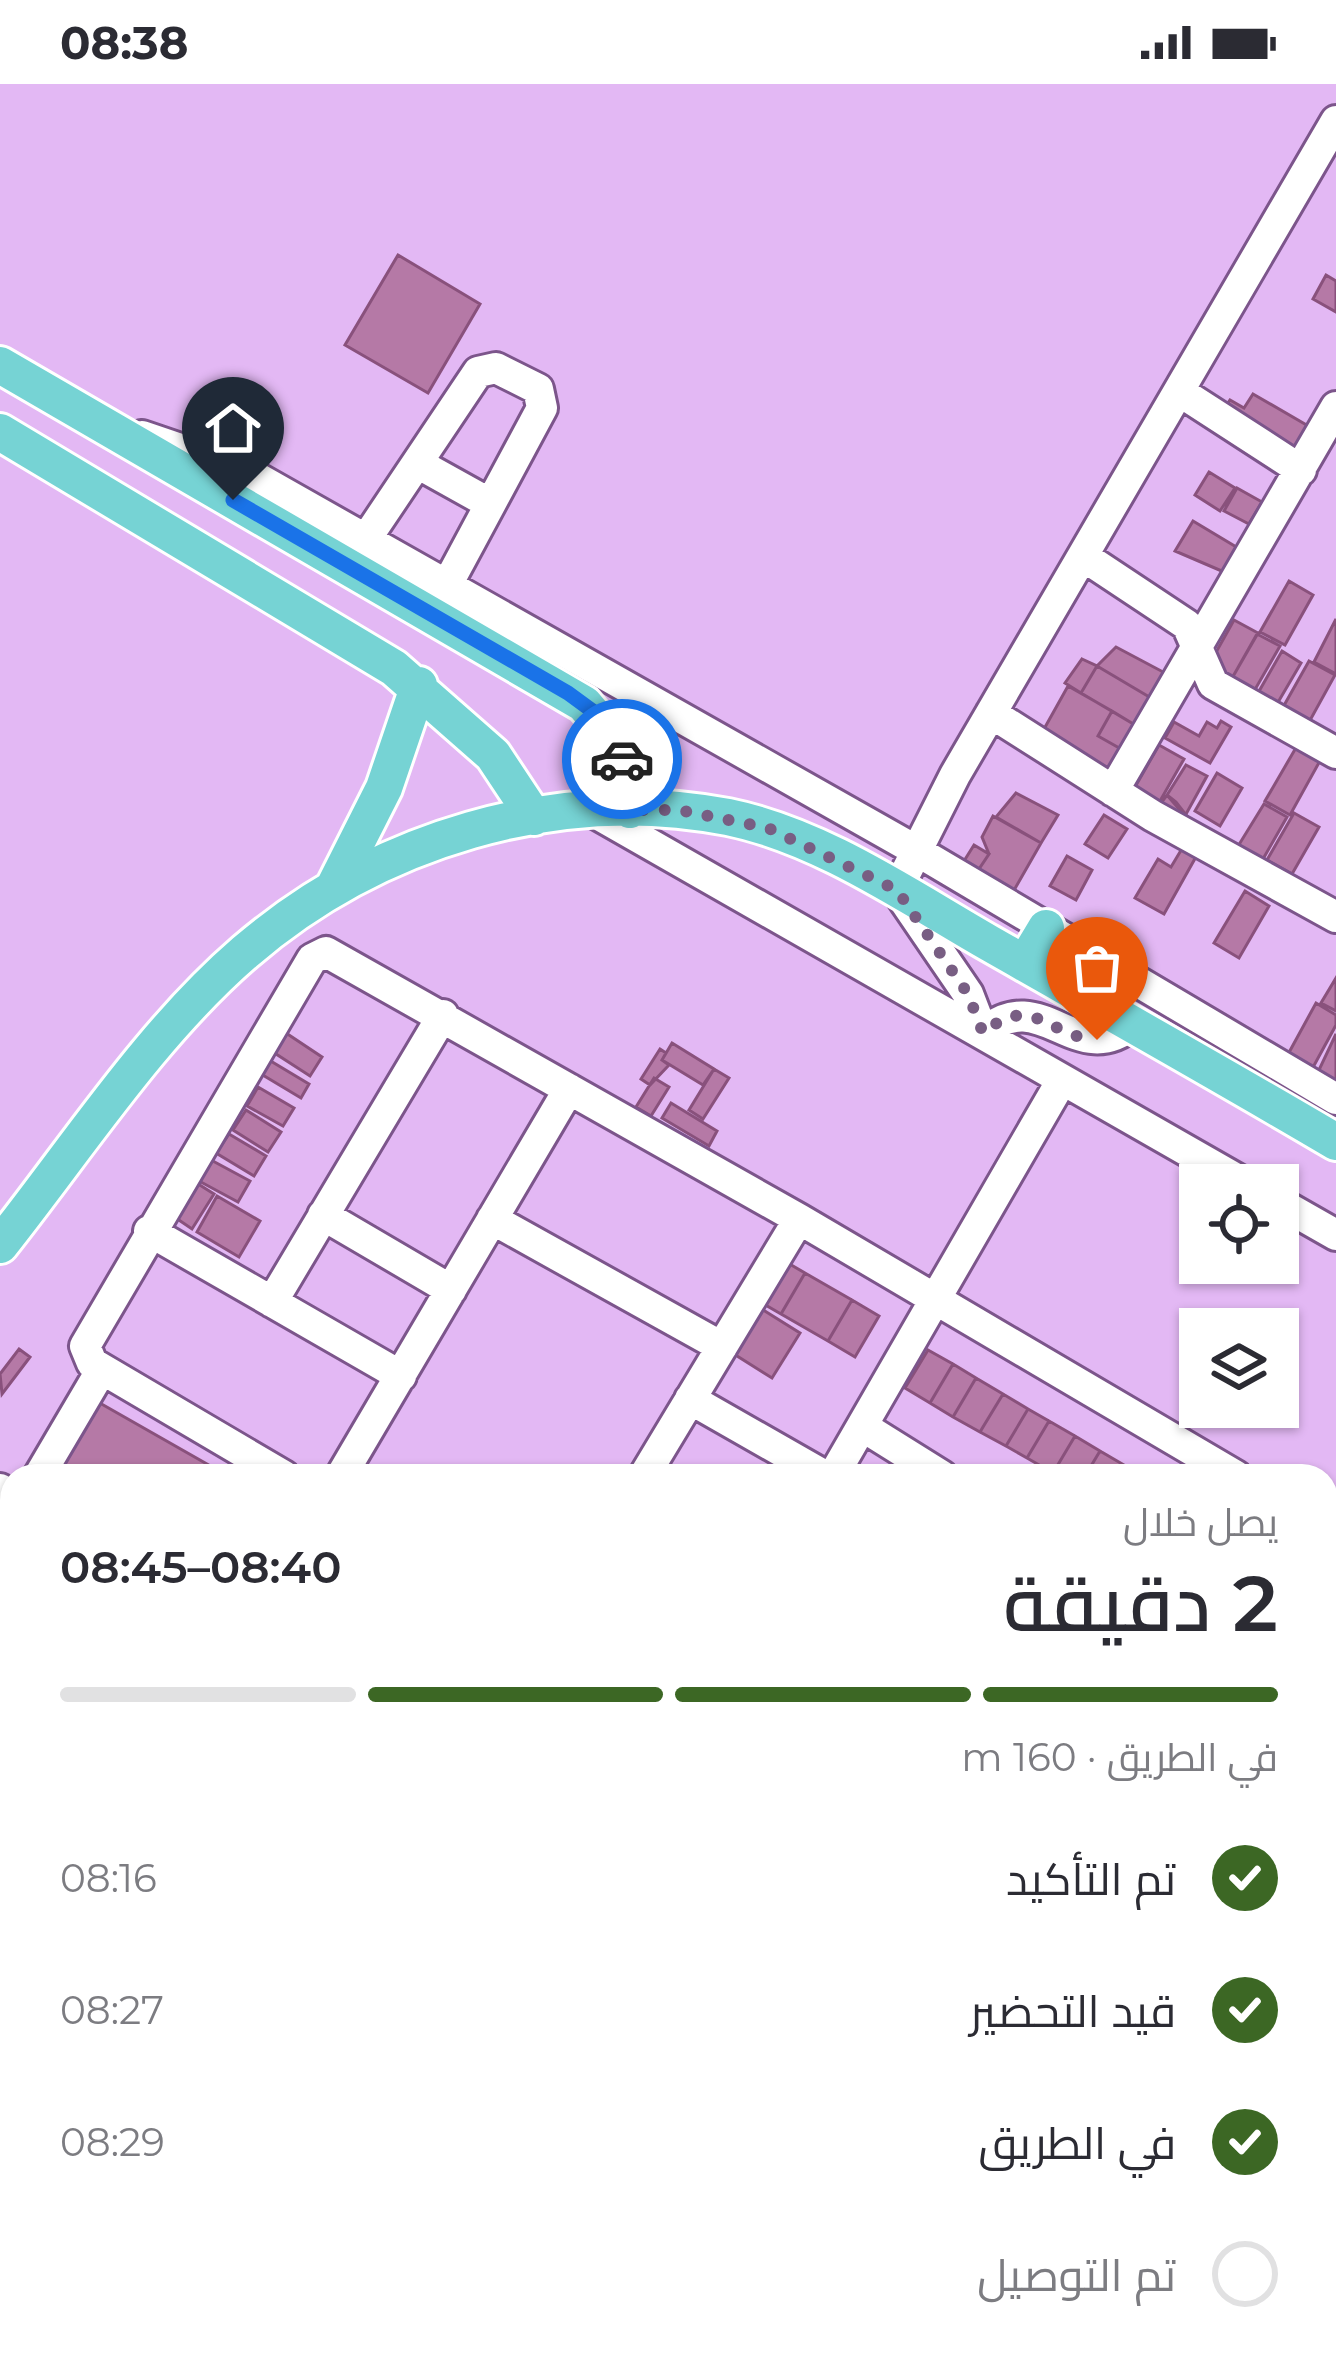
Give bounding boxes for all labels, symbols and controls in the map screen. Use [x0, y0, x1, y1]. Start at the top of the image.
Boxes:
text: 08:38 [60, 15, 188, 70]
pin [182, 377, 284, 500]
icon: home [200, 395, 266, 461]
courier [562, 699, 682, 819]
icon: car [589, 726, 655, 792]
pin [1046, 917, 1148, 1040]
icon: bag [1064, 935, 1130, 1001]
map controls [1179, 1164, 1299, 1428]
button: locate [1179, 1164, 1299, 1284]
button: layers [1179, 1308, 1299, 1428]
text: يصل خلال [1123, 1498, 1278, 1546]
text: 08:40–08:45 [60, 1539, 341, 1594]
text: 2 دقيقة [1003, 1555, 1278, 1651]
text: في الطريق · 160 m [961, 1733, 1278, 1781]
icon: check [1212, 1845, 1278, 1911]
text: تم التأكيد [1006, 1851, 1176, 1906]
text: 08:16 [60, 1854, 157, 1902]
icon: check [1212, 1977, 1278, 2043]
text: قيد التحضير [970, 1983, 1176, 2038]
text: 08:27 [60, 1986, 164, 2034]
icon: check [1212, 2109, 1278, 2175]
text: في الطريق [978, 2115, 1176, 2170]
text: 08:29 [60, 2118, 165, 2166]
text: تم التوصيل [977, 2247, 1176, 2302]

